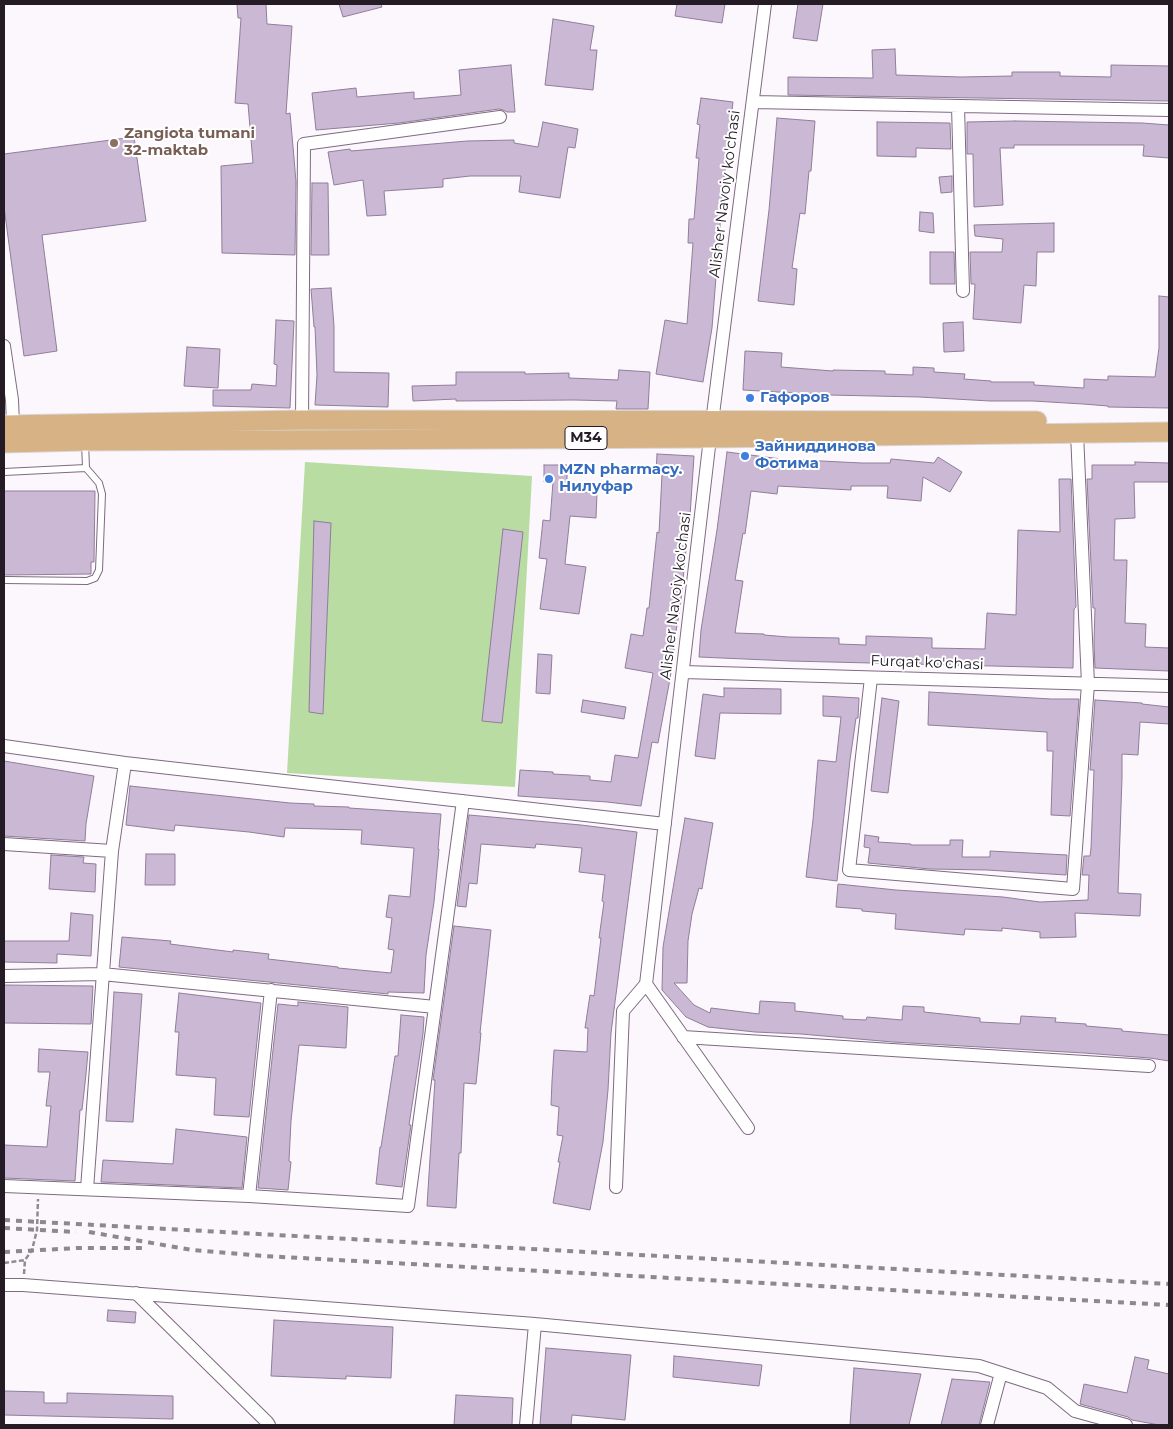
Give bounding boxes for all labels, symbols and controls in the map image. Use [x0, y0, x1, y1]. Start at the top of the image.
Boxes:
street label: Alisher Navoiy ko'chasi [706, 109, 744, 279]
place label: Zangiota tumani 32-maktab [124, 125, 255, 160]
marker: Zangiota tumani 32-maktab [108, 137, 120, 149]
place label: Гафоров [760, 389, 830, 407]
marker: Гафоров [744, 392, 756, 404]
road number: M34 [565, 426, 607, 449]
place label: Зайниддинова Фотима [755, 438, 876, 473]
marker: Зайниддинова Фотима [739, 450, 751, 462]
place label: MZN pharmacy. Нилуфар [559, 461, 682, 496]
marker: MZN pharmacy. Нилуфар [543, 473, 555, 485]
street label: Alisher Navoiy ko'chasi [657, 511, 695, 681]
street label: Furqat ko'chasi [870, 652, 984, 674]

